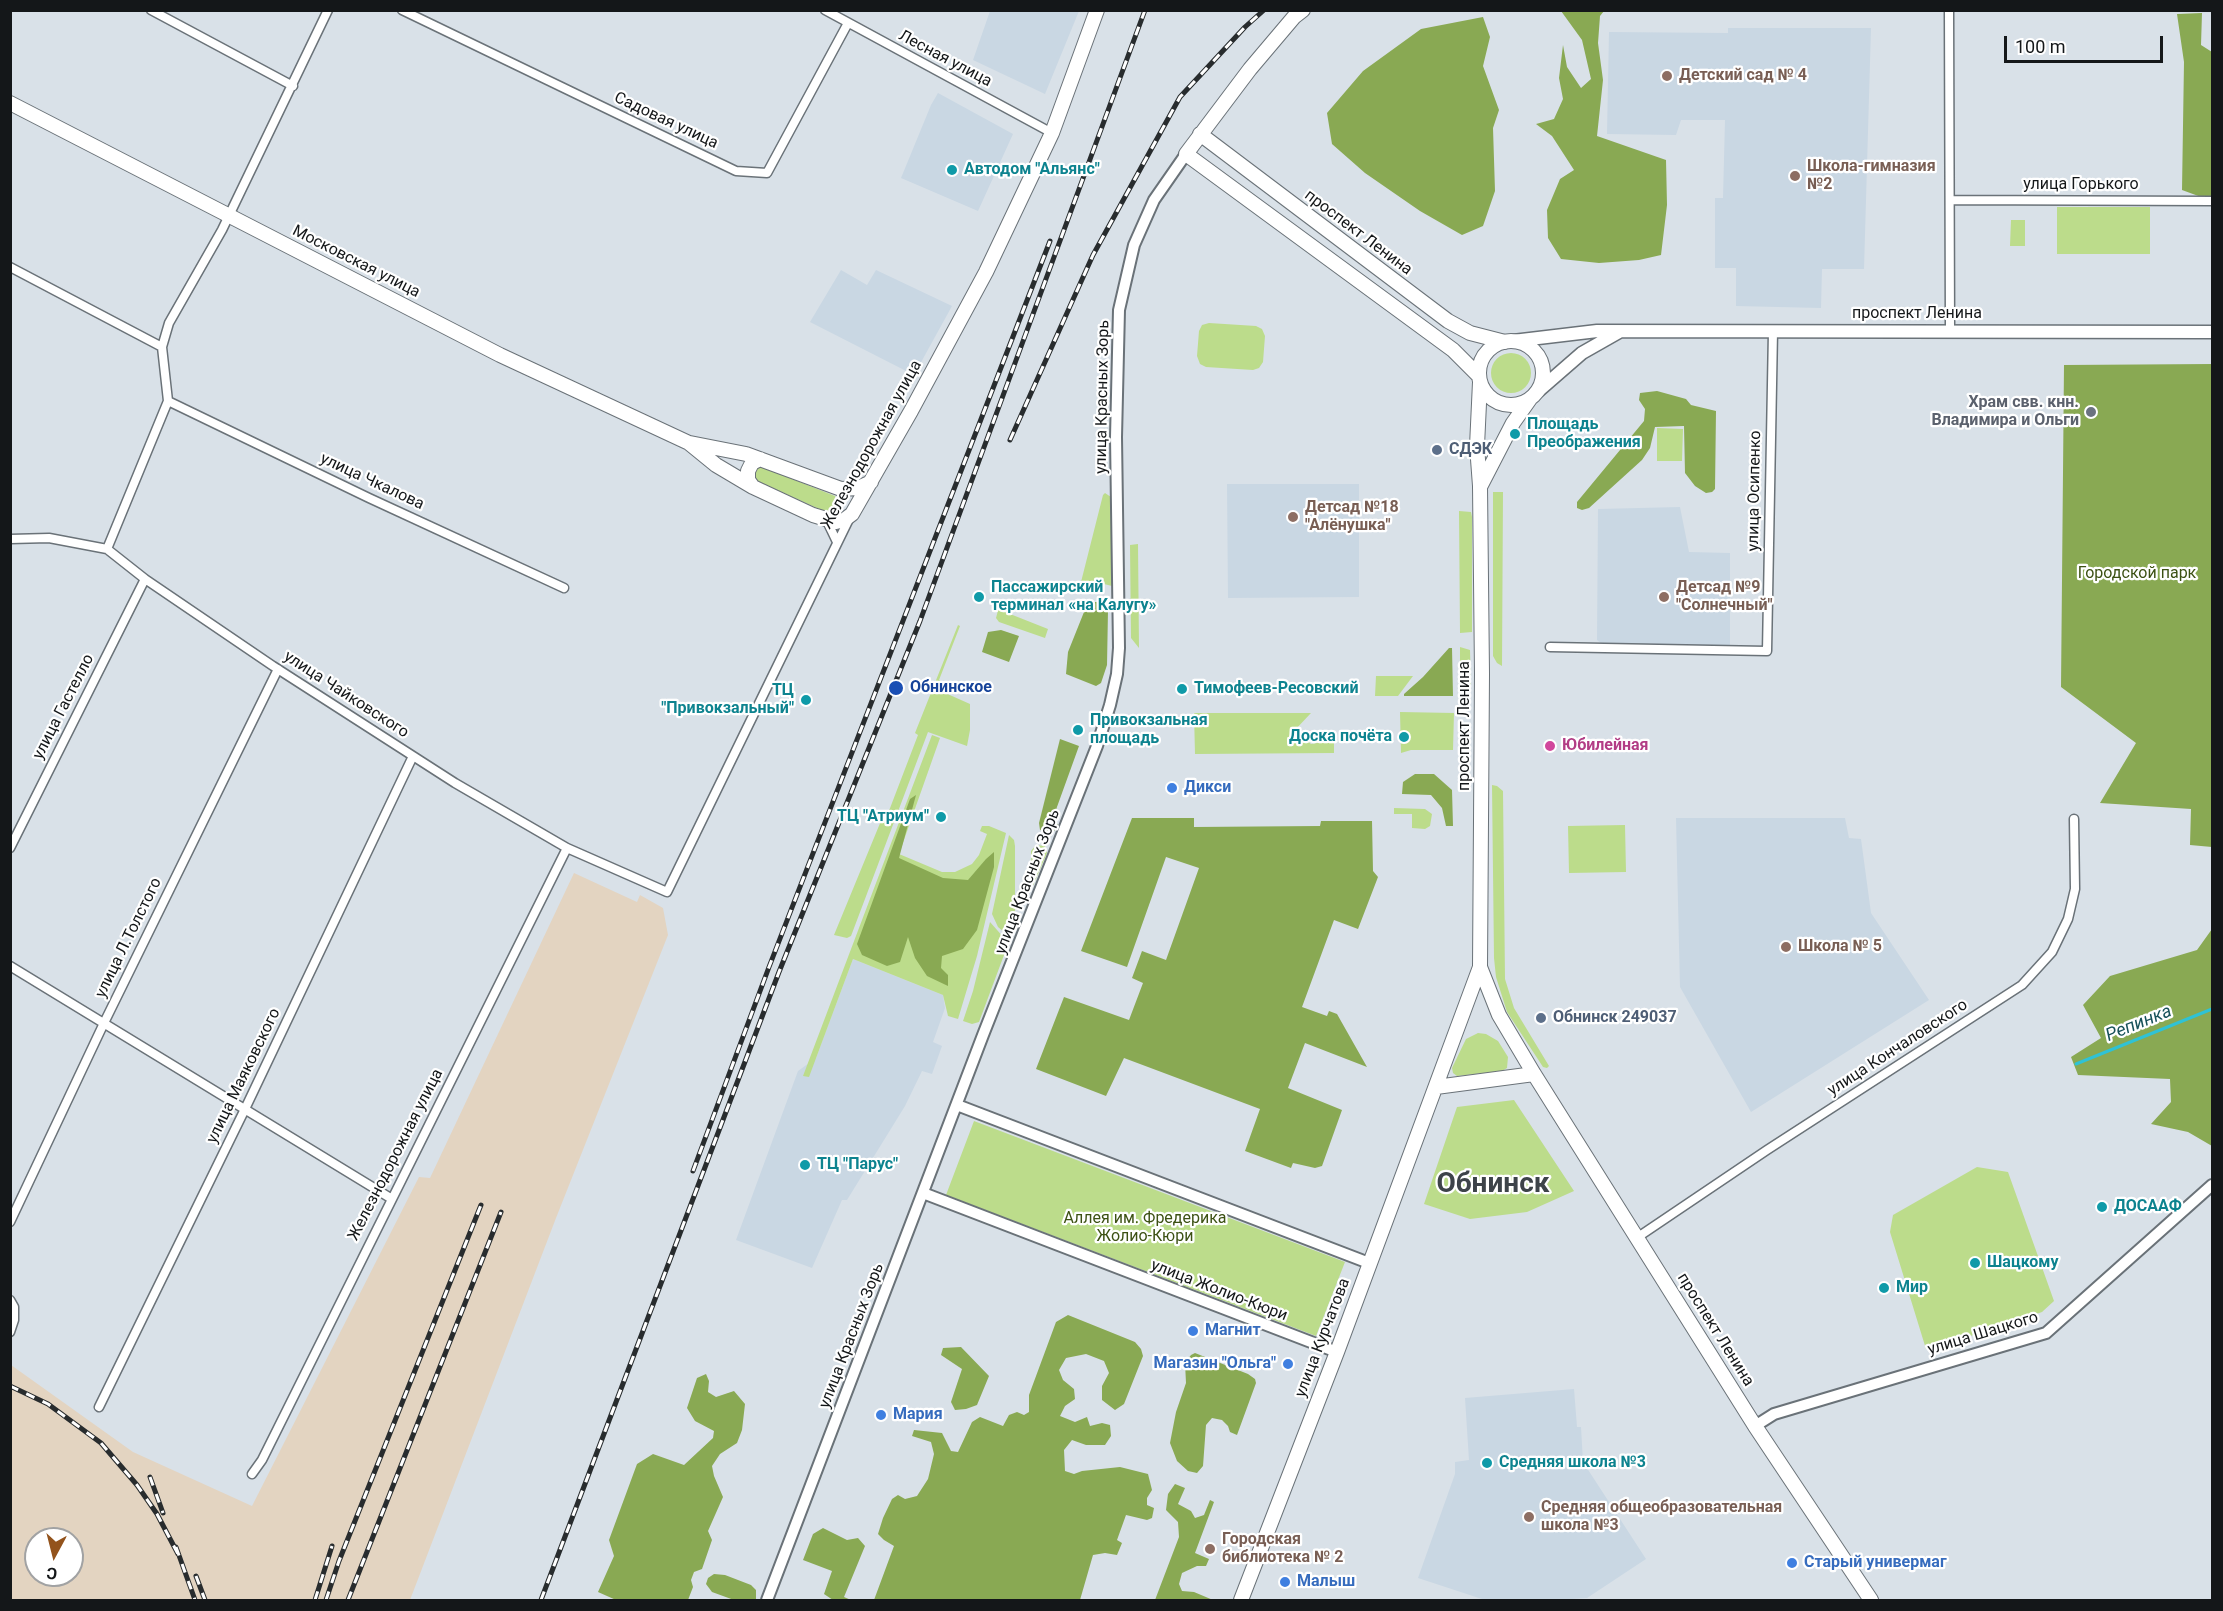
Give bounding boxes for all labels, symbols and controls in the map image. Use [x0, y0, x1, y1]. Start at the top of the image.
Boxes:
scale bar [2007, 24, 2166, 62]
street label: Лесная улица [895, 26, 995, 92]
text: 100 m [2015, 36, 2066, 57]
place label: Детский сад № 4 [1679, 66, 1807, 86]
marker: Детский сад № 4 [1660, 69, 1674, 83]
street label: Садовая улица [611, 89, 721, 153]
place label: Школа-гимназия №2 [1807, 157, 1936, 195]
place label: Автодом "Альянс" [964, 160, 1100, 180]
marker: Автодом "Альянс" [945, 163, 959, 177]
marker: Школа-гимназия №2 [1788, 169, 1802, 183]
street label: улица Горького [2023, 175, 2139, 195]
street label: проспект Ленина [1300, 186, 1416, 280]
street label: Московская улица [289, 222, 423, 302]
street label: проспект Ленина [1852, 304, 1982, 324]
street label: улица Красных Зорь [1092, 320, 1114, 474]
street label: Железнодорожная улица [818, 357, 926, 533]
place label: Храм свв. кнн. Владимира и Ольги [1931, 393, 2079, 431]
marker: Храм свв. кнн. Владимира и Ольги [2084, 405, 2098, 419]
place label: Площадь Преображения [1527, 415, 1641, 453]
marker: Площадь Преображения [1508, 427, 1522, 441]
street label: улица Осипенко [1744, 430, 1766, 552]
place label: СДЭК [1449, 440, 1492, 460]
marker: СДЭК [1430, 443, 1444, 457]
street label: улица Чкалова [317, 450, 427, 514]
place label: Детсад №18 "Алёнушка" [1305, 498, 1399, 536]
marker: Детсад №18 "Алёнушка" [1286, 510, 1300, 524]
park label: Городской парк [2078, 564, 2196, 584]
place label: Пассажирский терминал «на Калугу» [991, 578, 1157, 616]
place label: Детсад №9 "Солнечный" [1676, 578, 1773, 616]
marker: Пассажирский терминал «на Калугу» [972, 590, 986, 604]
marker: Детсад №9 "Солнечный" [1657, 590, 1671, 604]
street label: улица Чайковского [280, 647, 412, 743]
street label: улица Гастелло [29, 651, 99, 763]
street label: проспект Ленина [1455, 661, 1475, 791]
place label: Обнинское [910, 678, 992, 698]
marker: Обнинское [887, 679, 905, 697]
place label: Тимофеев-Ресовский [1194, 679, 1358, 699]
place label: ТЦ "Привокзальный" [661, 681, 794, 719]
marker: Тимофеев-Ресовский [1175, 682, 1189, 696]
marker: ТЦ "Привокзальный" [799, 693, 813, 707]
place label: Привокзальная площадь [1090, 711, 1208, 749]
marker: Привокзальная площадь [1071, 723, 1085, 737]
place label: Доска почёта [1289, 727, 1392, 747]
marker: Доска почёта [1397, 730, 1411, 744]
place label: Юбилейная [1562, 736, 1649, 756]
marker: Юбилейная [1543, 739, 1557, 753]
place label: Дикси [1184, 778, 1231, 798]
marker: Дикси [1165, 781, 1179, 795]
place label: ТЦ "Атриум" [837, 807, 929, 827]
street label: улица Красных Зорь [991, 807, 1065, 957]
marker: ТЦ "Атриум" [934, 810, 948, 824]
street label: улица Л.Толстого [92, 875, 166, 1001]
place label: Школа № 5 [1798, 937, 1882, 957]
marker: Школа № 5 [1779, 940, 1793, 954]
street label: улица Кончаловского [1824, 996, 1972, 1100]
water label: Репинка [2103, 1001, 2175, 1047]
street label: улица Маяковского [203, 1005, 285, 1147]
place label: Обнинск 249037 [1553, 1008, 1677, 1028]
marker: Обнинск 249037 [1534, 1011, 1548, 1025]
street label: Железнодорожная улица [344, 1066, 448, 1244]
place label: ТЦ "Парус" [817, 1155, 898, 1175]
marker: ТЦ "Парус" [798, 1158, 812, 1172]
district label: Обнинск [1437, 1168, 1549, 1202]
place label: ДОСААФ [2114, 1197, 2182, 1217]
marker: ДОСААФ [2095, 1200, 2109, 1214]
park label: Аллея им. Фредерика Жолио-Кюри [1063, 1209, 1227, 1247]
place label: Шацкому [1987, 1253, 2059, 1273]
street label: улица Жолио-Кюри [1148, 1256, 1290, 1326]
marker: Шацкому [1968, 1256, 1982, 1270]
street label: улица Красных Зорь [815, 1261, 889, 1411]
street label: проспект Ленина [1672, 1270, 1758, 1390]
street label: улица Курчатова [1291, 1276, 1355, 1400]
place label: Мир [1896, 1278, 1928, 1298]
marker: Мир [1877, 1281, 1891, 1295]
street label: улица Шацкого [1925, 1308, 2041, 1360]
place label: Магнит [1205, 1321, 1261, 1341]
marker: Магнит [1186, 1324, 1200, 1338]
place label: Магазин "Ольга" [1154, 1354, 1276, 1374]
marker: Магазин "Ольга" [1281, 1357, 1295, 1371]
place label: Мария [893, 1405, 943, 1425]
marker: Мария [874, 1408, 888, 1422]
place label: Средняя школа №3 [1499, 1453, 1646, 1473]
marker: Средняя школа №3 [1480, 1456, 1494, 1470]
place label: Средняя общеобразовательная школа №3 [1541, 1498, 1782, 1536]
marker: Средняя общеобразовательная школа №3 [1522, 1510, 1536, 1524]
north arrow [24, 1527, 84, 1587]
place label: Городская библиотека № 2 [1222, 1530, 1343, 1568]
marker: Городская библиотека № 2 [1203, 1542, 1217, 1556]
place label: Старый универмаг [1804, 1553, 1947, 1573]
marker: Старый универмаг [1785, 1556, 1799, 1570]
text: С [46, 1563, 58, 1583]
place label: Малыш [1297, 1572, 1355, 1592]
marker: Малыш [1278, 1575, 1292, 1589]

